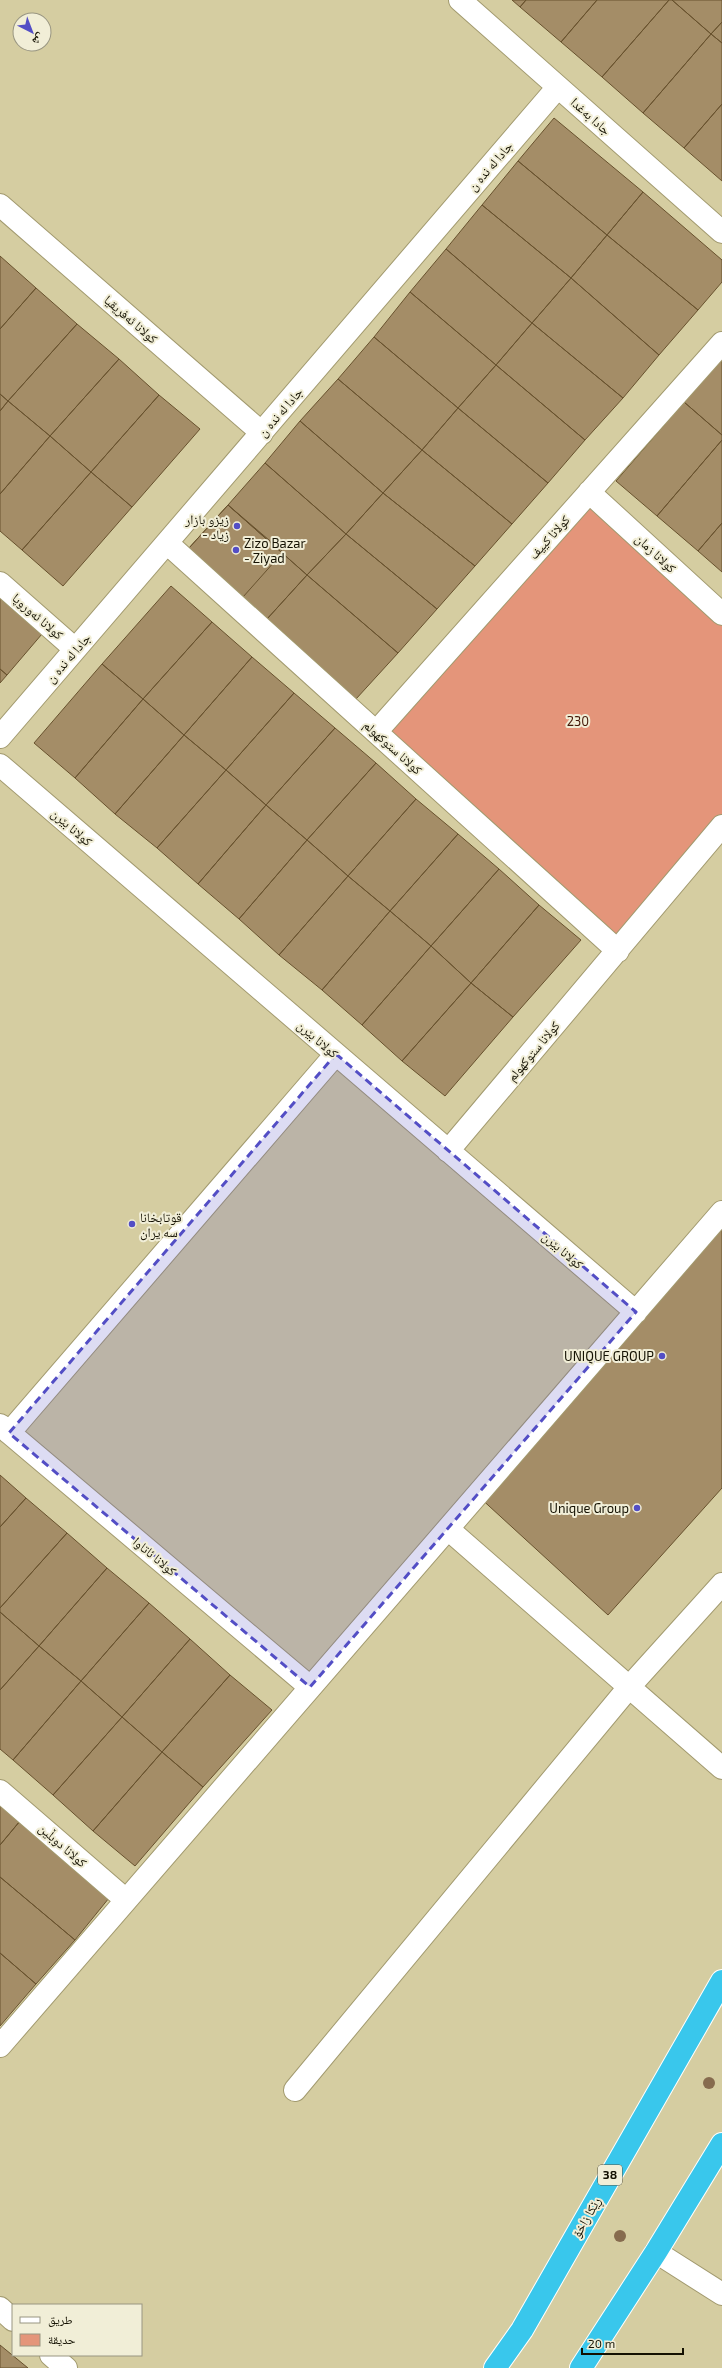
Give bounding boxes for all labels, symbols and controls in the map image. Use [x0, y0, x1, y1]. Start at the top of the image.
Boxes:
north arrow [12, 12, 52, 52]
text: ش [29, 30, 48, 49]
street label: جادا بەغدا [567, 94, 614, 138]
street label: جادا له نده ن [464, 138, 516, 195]
street label: كولانا ئه‌فریقیا [100, 291, 161, 348]
street label: جادا له نده ن [254, 384, 306, 441]
place label: زيزو بازار - زياد [184, 511, 229, 543]
street label: كولانا كييف [525, 511, 574, 563]
marker: زيزو بازار - زياد [232, 521, 242, 531]
street label: كولانا زمان [632, 530, 680, 577]
place label: Zizo Bazar - Ziyad [244, 535, 306, 566]
marker: Zizo Bazar - Ziyad [231, 545, 241, 555]
street label: كولانا ئه‌وروپا [8, 590, 67, 644]
street label: جادا له نده ن [42, 630, 94, 687]
park label: 230 [567, 713, 589, 729]
street label: كولانا ستوكهولم [360, 717, 426, 779]
street label: كولانا بێرن [48, 805, 96, 850]
street label: كولانا بێرن [294, 1017, 342, 1062]
street label: كولانا ستوكهولم [503, 1017, 564, 1085]
place label: قوتابخانا سه يران [140, 1209, 182, 1241]
marker: قوتابخانا سه يران [127, 1219, 137, 1229]
street label: كولانا بێرن [539, 1228, 587, 1273]
place label: UNIQUE GROUP [564, 1348, 654, 1364]
marker: UNIQUE GROUP [657, 1351, 667, 1361]
place label: Unique Group [549, 1500, 629, 1516]
marker: Unique Group [632, 1503, 642, 1513]
street label: كولانا ئاتاوا [129, 1533, 180, 1580]
street label: كولانا دوبڵین [35, 1820, 91, 1871]
road number: 38 [598, 2165, 622, 2185]
street label: ڕێکا زاخۆ [568, 2194, 606, 2241]
legend [12, 2304, 142, 2356]
text: طريق [48, 2312, 73, 2327]
scale bar [582, 2330, 683, 2356]
text: حديقة [48, 2332, 76, 2347]
text: 20 m [588, 2336, 615, 2350]

